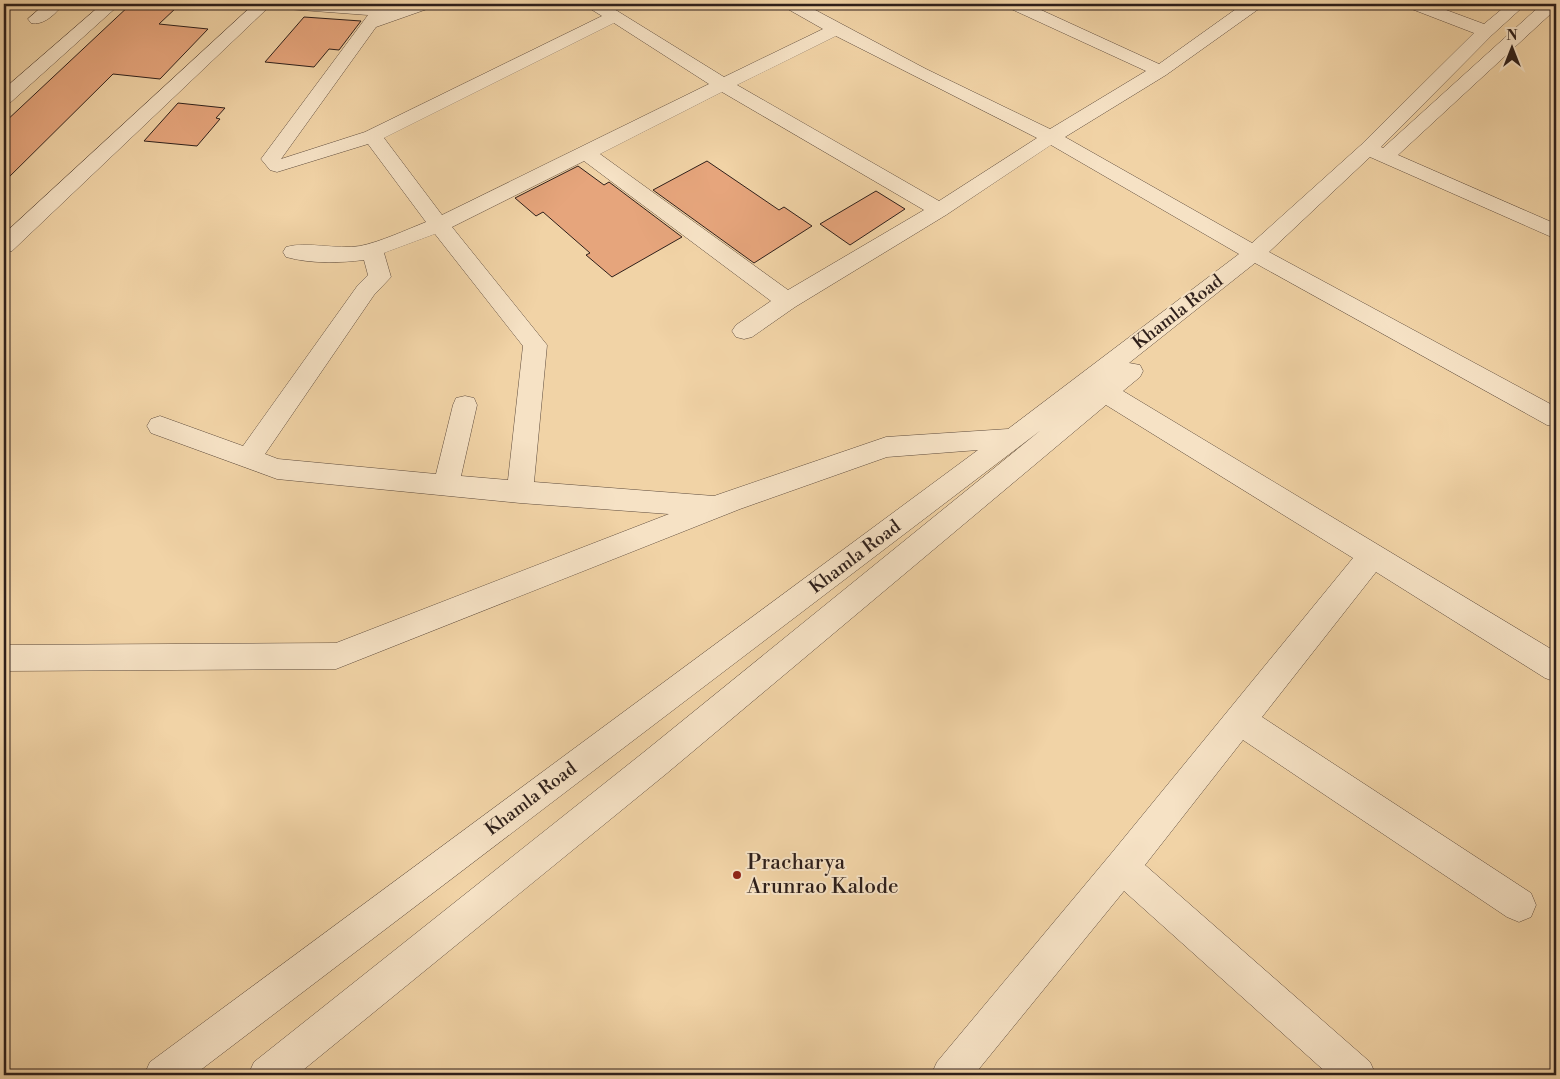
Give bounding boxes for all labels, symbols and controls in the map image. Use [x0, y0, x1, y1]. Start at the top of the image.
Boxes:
north arrow [1488, 22, 1538, 72]
text: N [1506, 27, 1518, 45]
street label: Khamla Road [1128, 269, 1228, 355]
street label: Khamla Road [805, 515, 906, 599]
street label: Khamla Road [481, 757, 582, 841]
place label: Pracharya Arunrao Kalode [746, 850, 899, 900]
marker: Pracharya Arunrao Kalode [731, 869, 743, 881]

